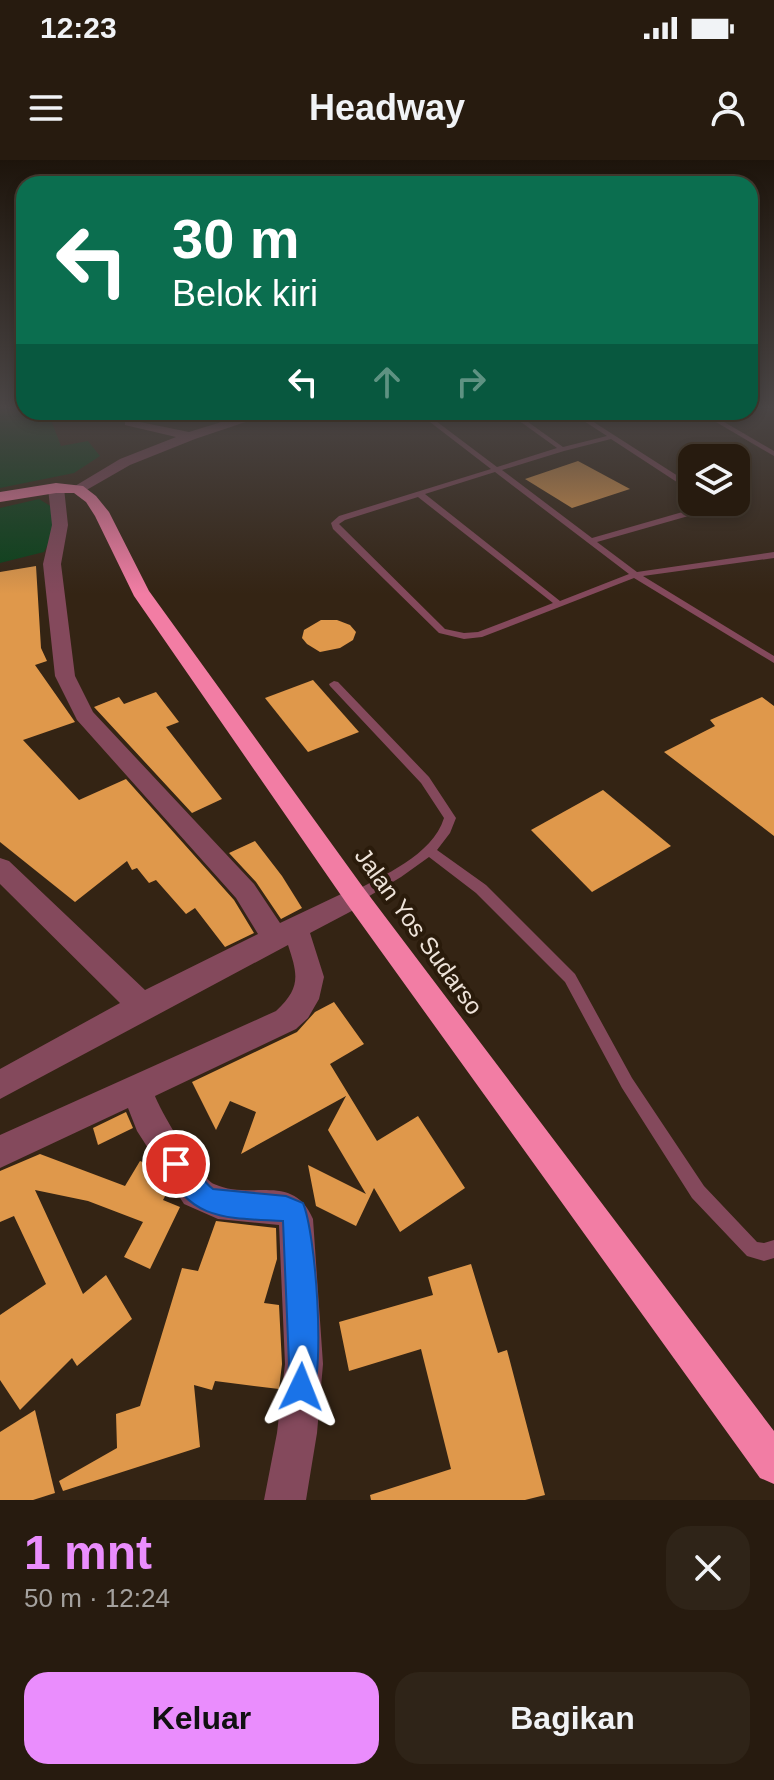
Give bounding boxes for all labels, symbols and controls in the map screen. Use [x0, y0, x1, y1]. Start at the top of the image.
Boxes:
text: 12:23 [40, 11, 117, 44]
icon: menu [24, 86, 68, 130]
icon: person [706, 86, 750, 130]
text: Headway [309, 87, 465, 128]
text: 30 m [172, 207, 300, 270]
icon: left [40, 208, 144, 312]
text: Belok kiri [172, 273, 318, 314]
icon: left [281, 360, 325, 404]
icon: ahead [365, 360, 409, 404]
icon: right [449, 360, 493, 404]
map controls [678, 444, 750, 516]
button: layers [678, 444, 750, 516]
street label: Jalan Yos Sudarso [350, 843, 488, 1019]
pin [142, 1130, 210, 1198]
icon: arrive [154, 1142, 198, 1186]
position arrow [259, 1345, 343, 1429]
text: 1 mnt [24, 1526, 152, 1579]
button: close [666, 1526, 750, 1610]
text: 50 m · 12:24 [24, 1583, 170, 1613]
button: Keluar [24, 1672, 379, 1764]
button: Bagikan [395, 1672, 750, 1764]

